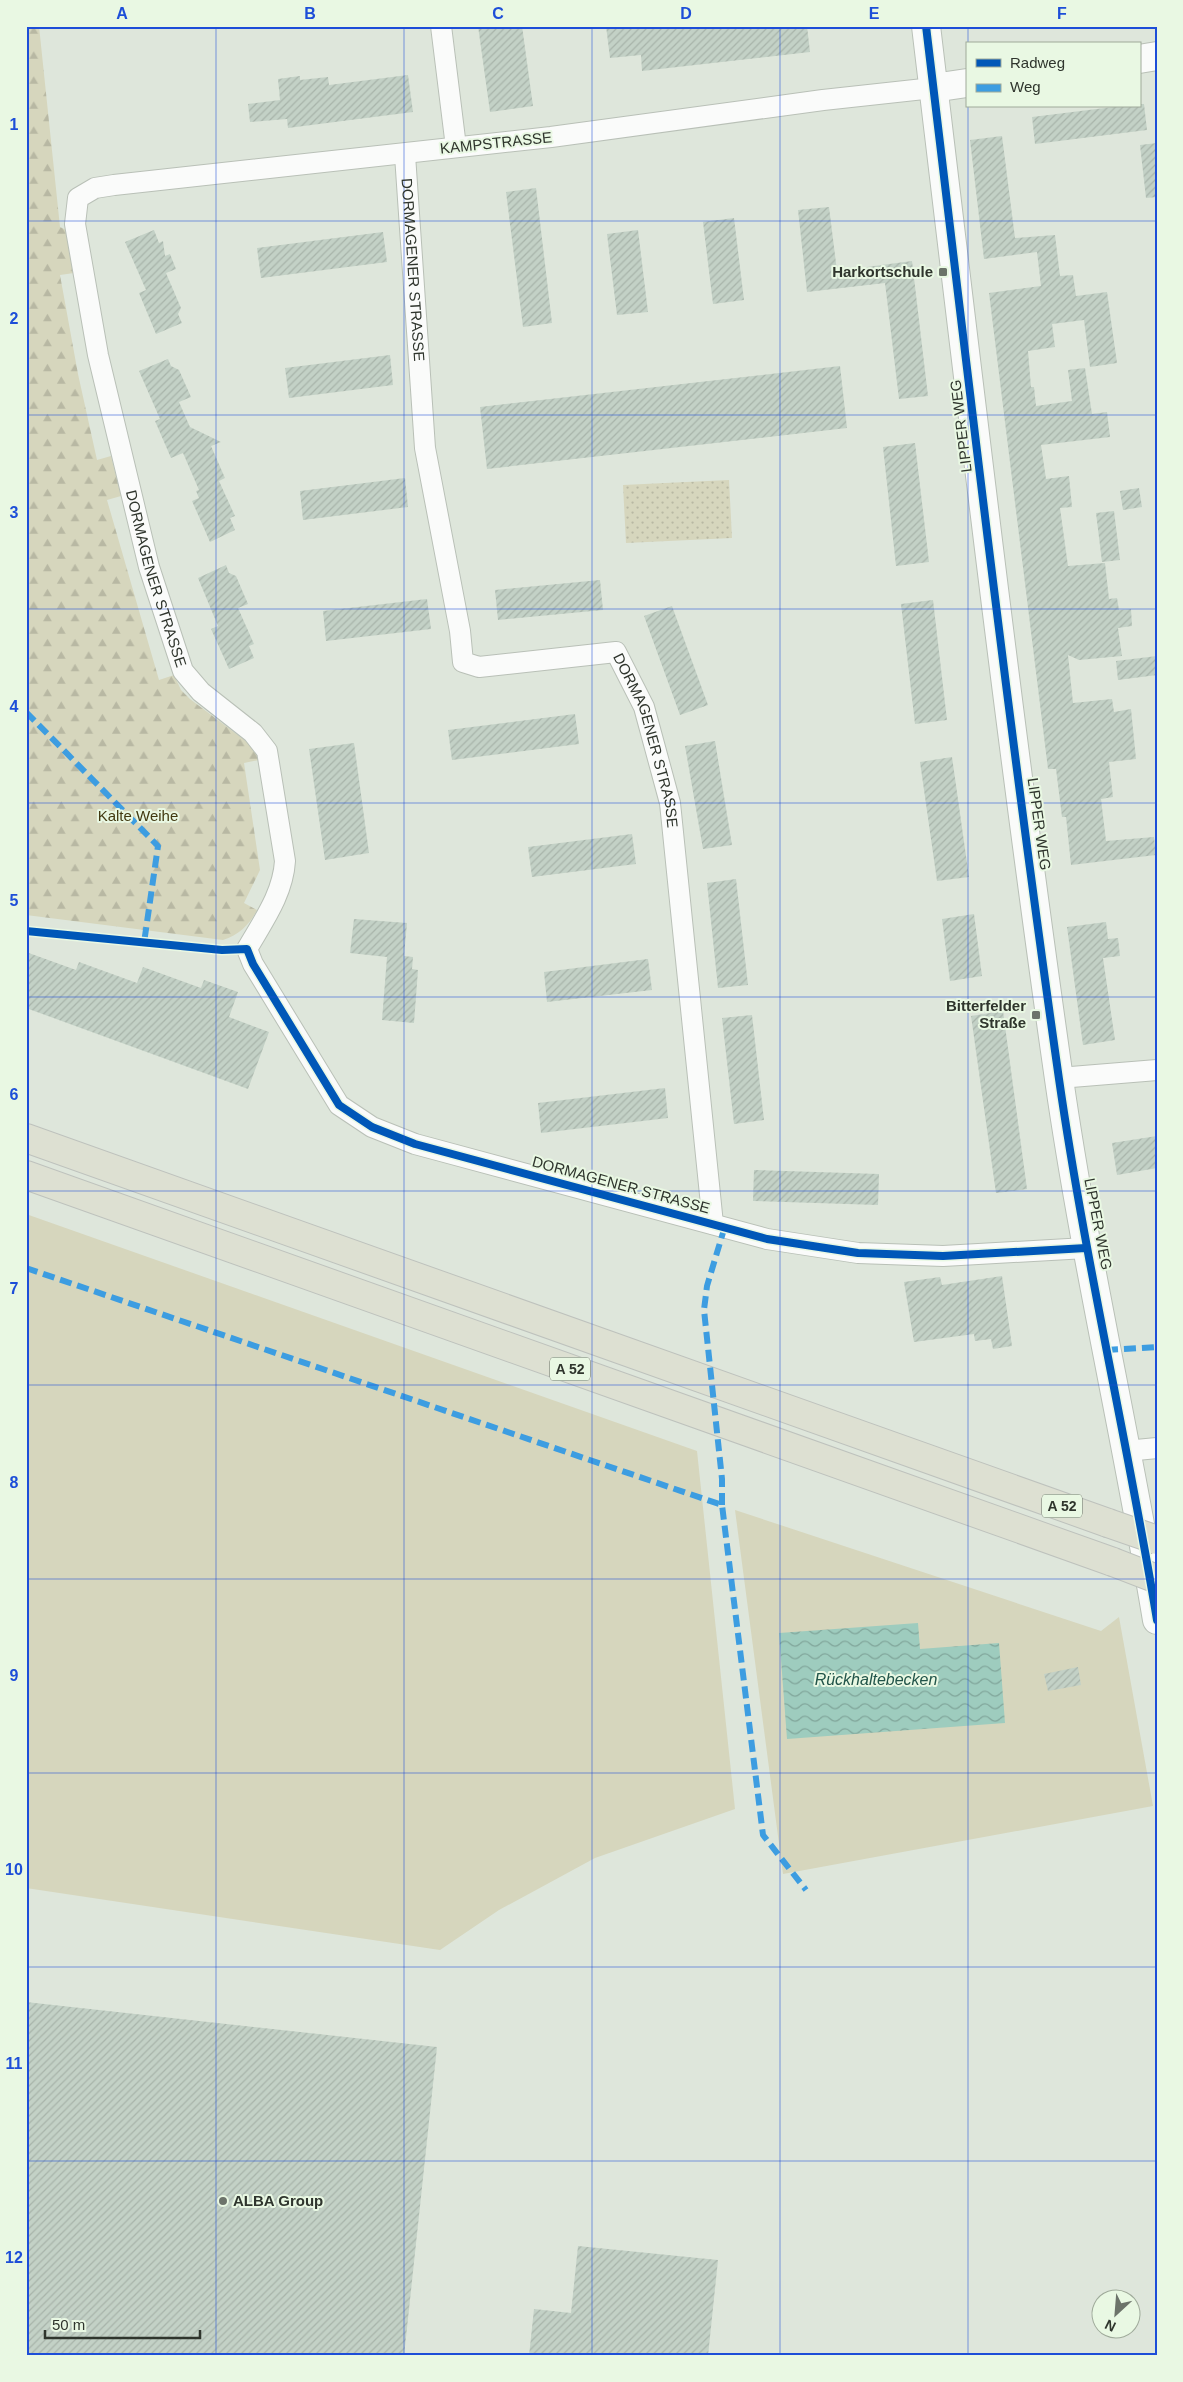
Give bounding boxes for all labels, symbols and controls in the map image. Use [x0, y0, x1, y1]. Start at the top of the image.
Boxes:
text: A [116, 5, 128, 22]
text: B [304, 5, 316, 22]
text: C [492, 5, 504, 22]
text: D [680, 5, 692, 22]
text: E [869, 5, 880, 22]
text: F [1057, 5, 1067, 22]
legend [966, 42, 1140, 108]
text: Radweg [1010, 54, 1065, 71]
text: Weg [1010, 78, 1041, 95]
text: 1 [10, 116, 19, 133]
street label: KAMPSTRASSE [439, 128, 553, 157]
street label: DORMAGENER STRASSE [399, 178, 428, 362]
place label: Harkortschule [832, 263, 933, 280]
marker: Harkortschule [937, 266, 949, 278]
text: 2 [10, 310, 19, 327]
street label: LIPPER WEG [946, 379, 975, 473]
street label: DORMAGENER STRASSE [123, 488, 190, 669]
text: 3 [10, 504, 19, 521]
street label: DORMAGENER STRASSE [610, 650, 681, 829]
text: 4 [10, 698, 19, 715]
street label: LIPPER WEG [1025, 777, 1054, 871]
park label: Kalte Weihe [98, 807, 178, 824]
text: 5 [10, 892, 19, 909]
place label: Bitterfelder Straße [946, 997, 1026, 1031]
marker: Bitterfelder Straße [1030, 1009, 1042, 1021]
text: 6 [10, 1086, 19, 1103]
street label: DORMAGENER STRASSE [530, 1153, 712, 1216]
street label: LIPPER WEG [1081, 1176, 1116, 1271]
text: 7 [10, 1280, 19, 1297]
road number: A 52 [550, 1358, 590, 1380]
text: 8 [10, 1474, 19, 1491]
road number: A 52 [1042, 1494, 1082, 1518]
text: 9 [10, 1667, 19, 1684]
water label: Rückhaltebecken [815, 1671, 937, 1688]
text: 10 [5, 1861, 23, 1878]
text: 11 [6, 2055, 23, 2072]
place label: ALBA Group [233, 2192, 323, 2209]
marker: ALBA Group [217, 2195, 229, 2207]
text: 12 [5, 2249, 23, 2266]
north arrow [1090, 2290, 1140, 2340]
scale bar [45, 2307, 200, 2339]
text: 50 m [52, 2316, 85, 2333]
text: N [1102, 2316, 1118, 2335]

